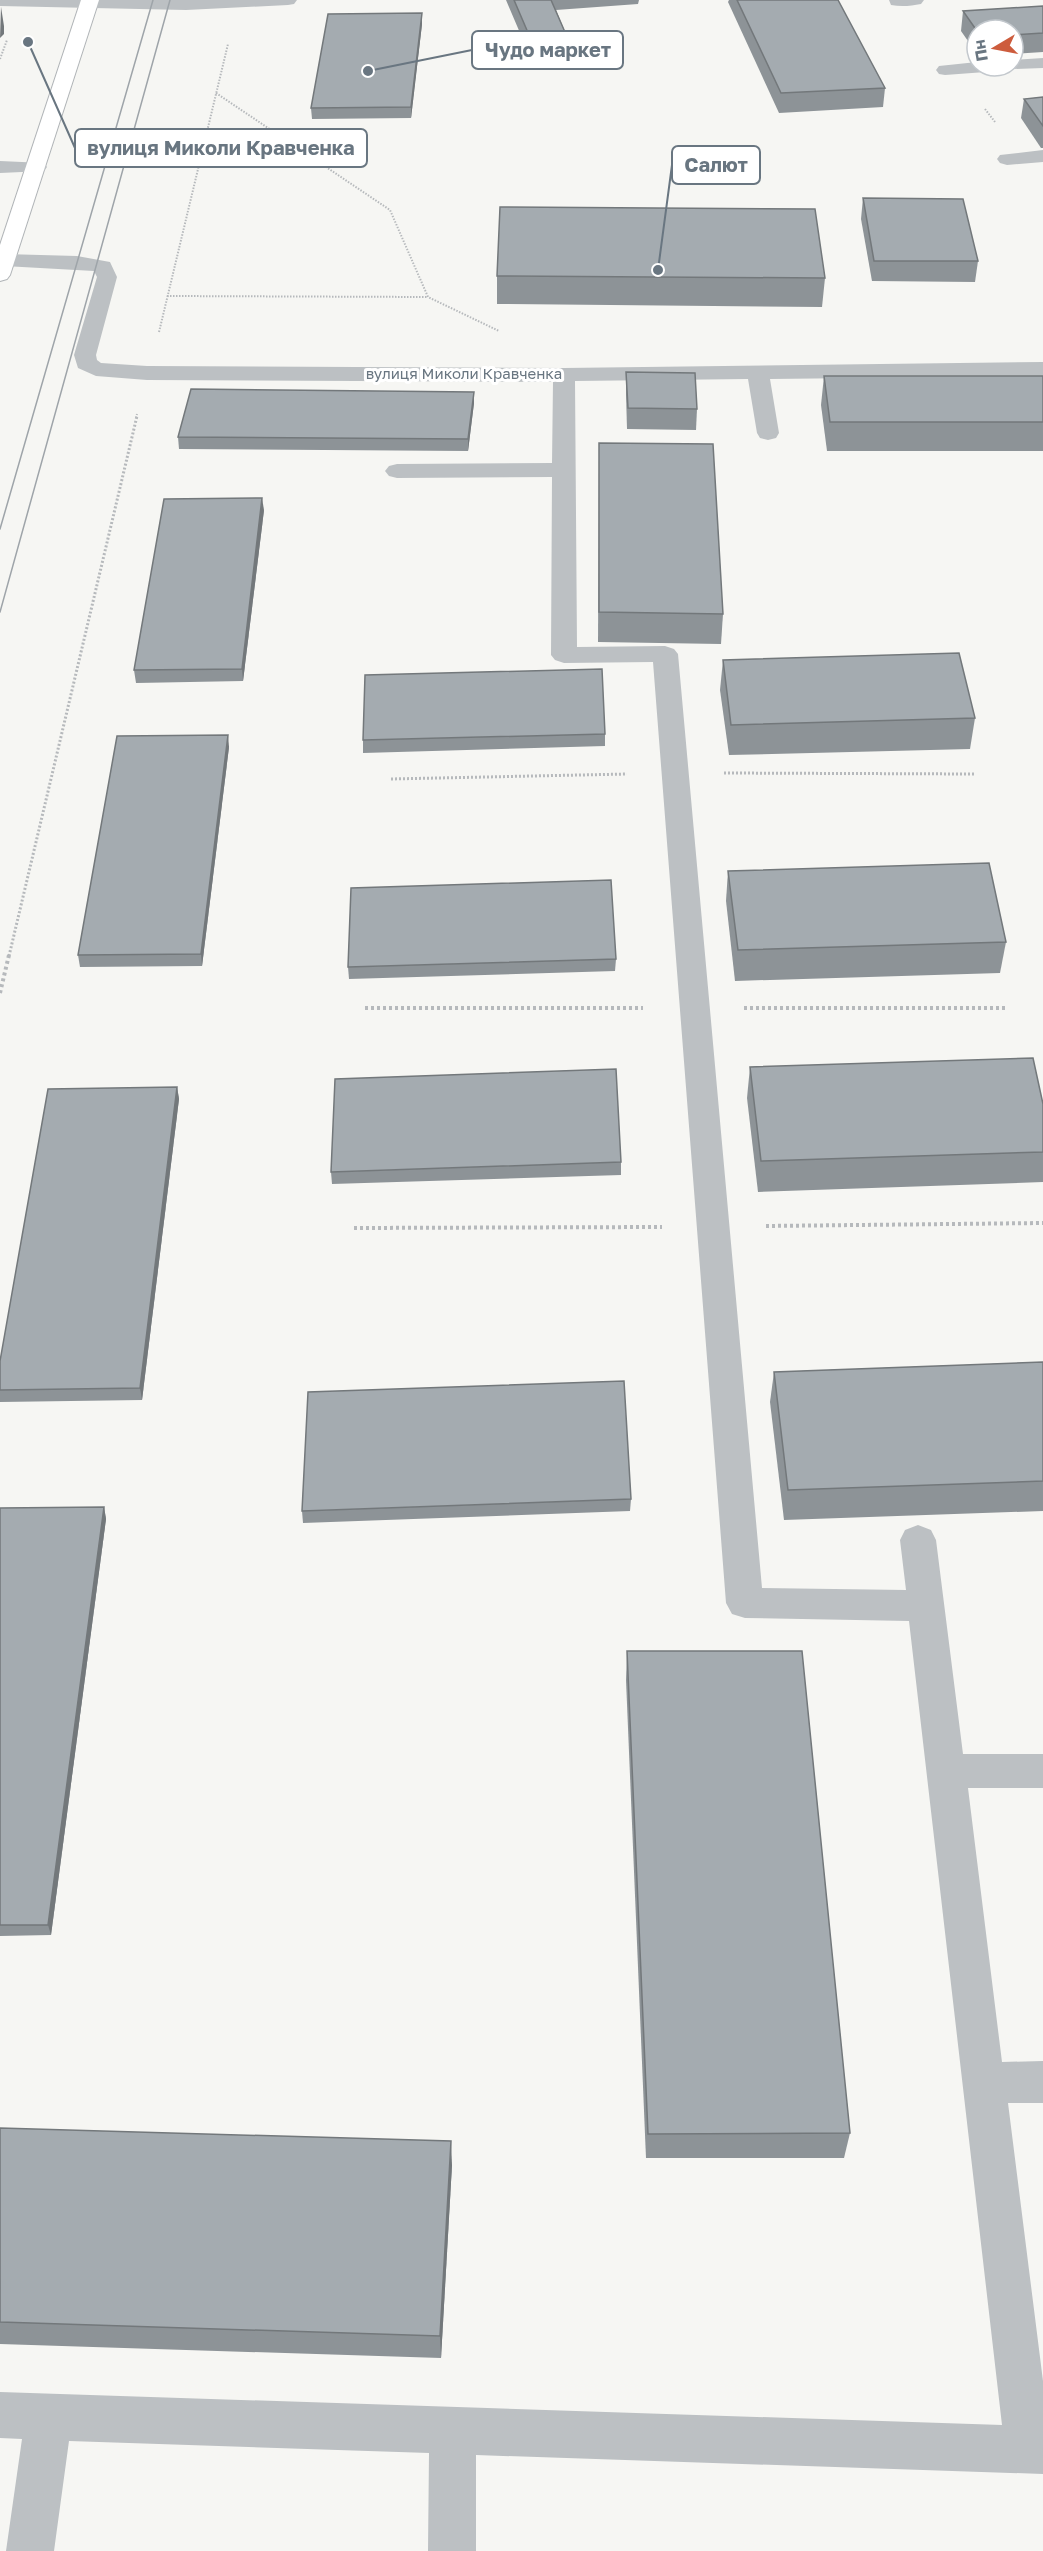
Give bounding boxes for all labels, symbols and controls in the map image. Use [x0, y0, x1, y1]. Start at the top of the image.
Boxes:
north arrow [965, 18, 1025, 78]
callout: Чудо маркет [472, 31, 623, 69]
text: Чудо маркет [485, 37, 611, 61]
text: Пн [968, 38, 992, 63]
callout: вулиця Миколи Кравченка [75, 129, 367, 167]
text: вулиця Миколи Кравченка [87, 135, 355, 159]
callout: Салют [672, 146, 760, 184]
text: Салют [684, 152, 748, 176]
street label: вулиця Миколи Кравченка [366, 364, 562, 382]

